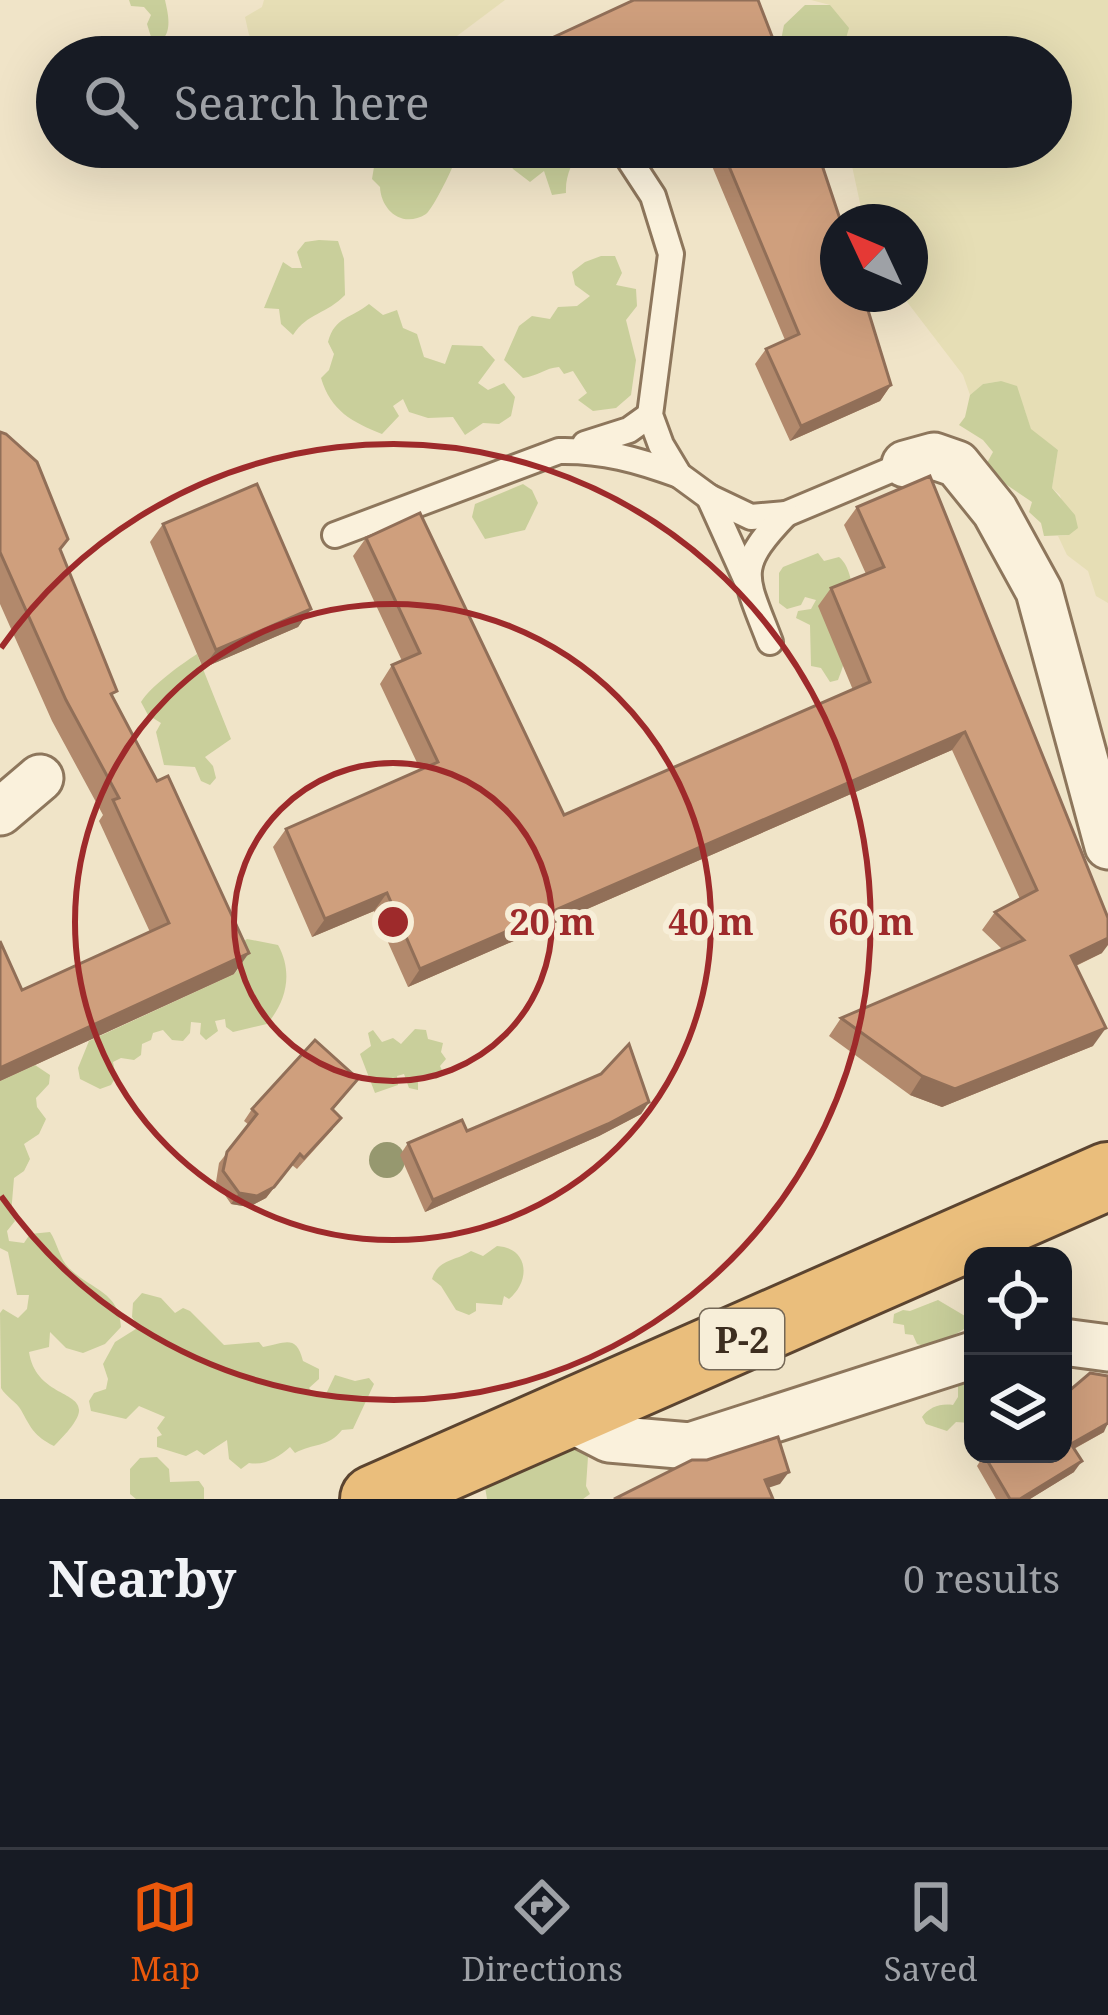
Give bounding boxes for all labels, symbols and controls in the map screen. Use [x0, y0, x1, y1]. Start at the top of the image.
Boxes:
search box [36, 36, 1072, 168]
icon: search [78, 69, 144, 135]
text: Search here [174, 72, 429, 133]
north arrow [820, 204, 928, 312]
text: 20 m [509, 897, 595, 946]
text: 40 m [668, 897, 754, 946]
text: 60 m [828, 897, 914, 946]
centre of rings [372, 901, 414, 943]
map controls [964, 1247, 1072, 1463]
button: locate [964, 1247, 1072, 1355]
road number: P-2 [700, 1309, 784, 1369]
button: layers [964, 1355, 1072, 1463]
text: Nearby [48, 1542, 236, 1612]
text: 0 results [903, 1551, 1060, 1604]
tab: Map [131, 1874, 200, 1991]
tab: Directions [461, 1874, 623, 1991]
tab: Saved [884, 1874, 977, 1991]

